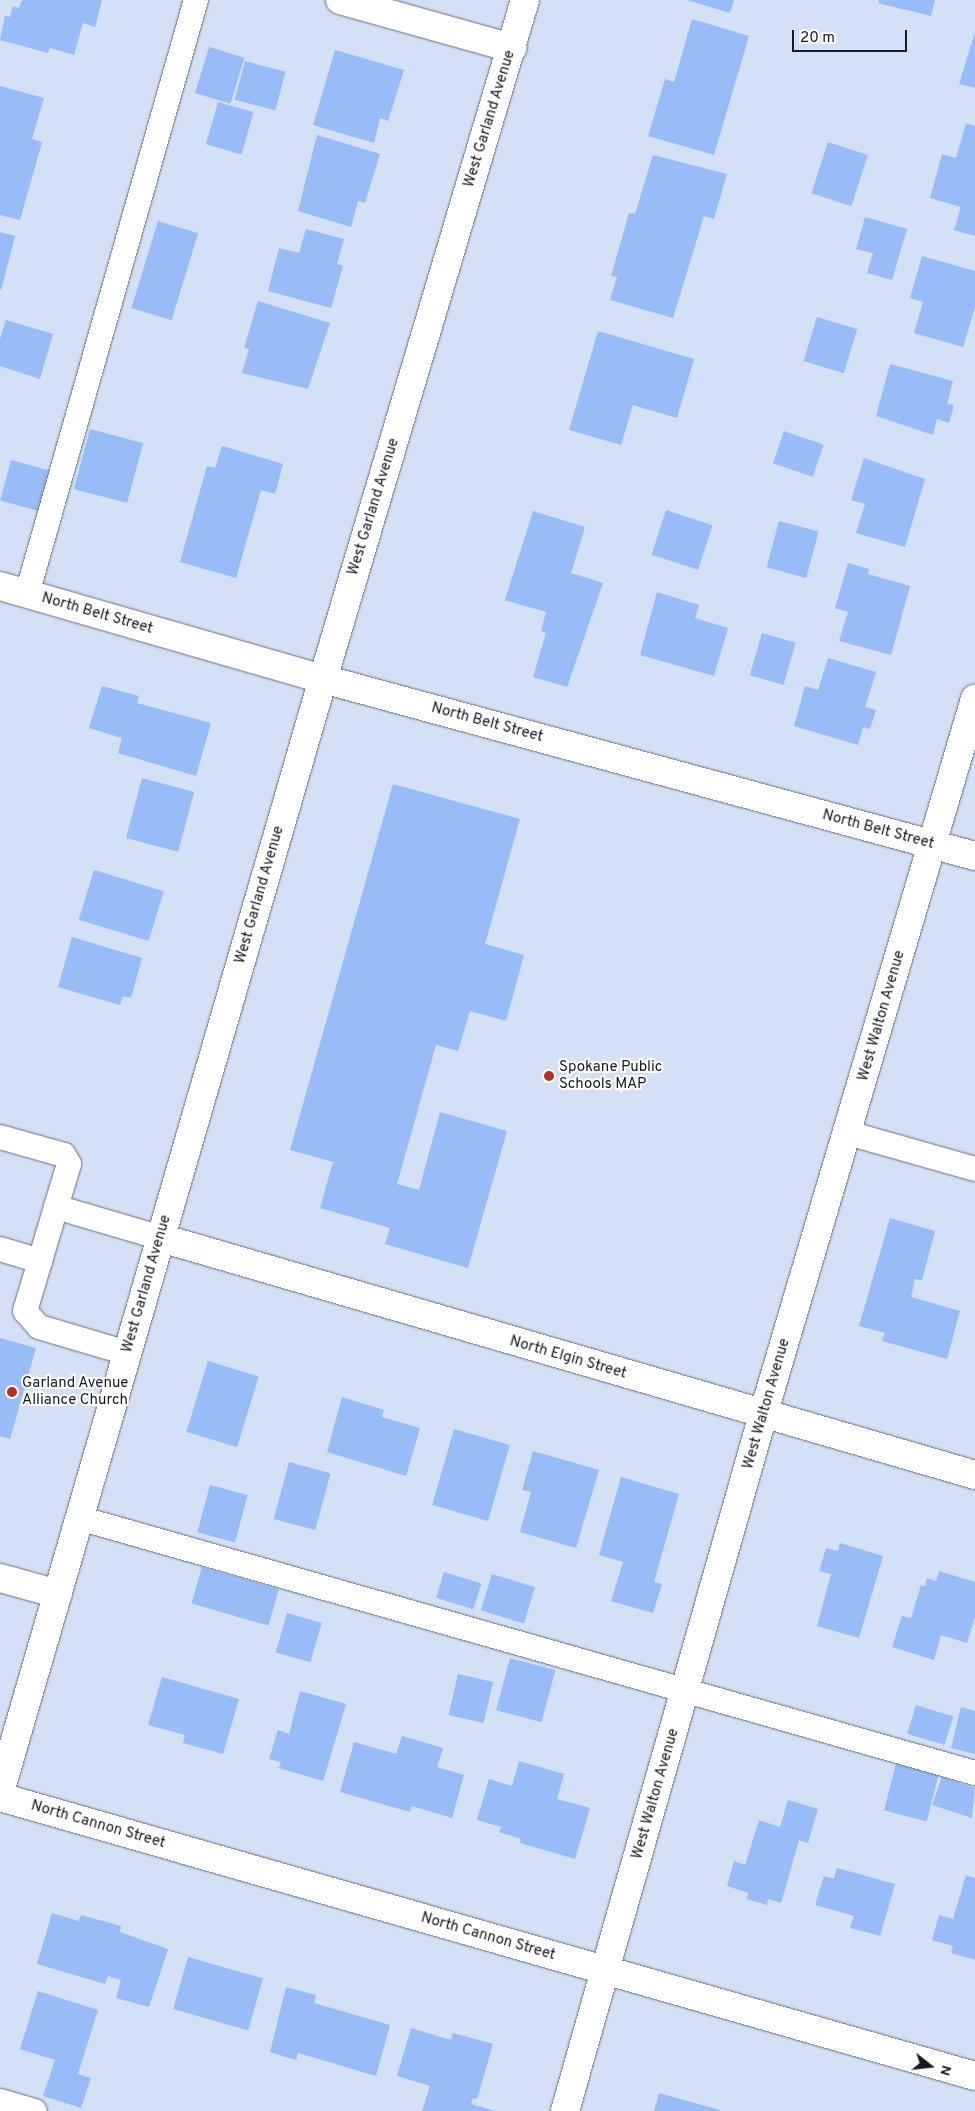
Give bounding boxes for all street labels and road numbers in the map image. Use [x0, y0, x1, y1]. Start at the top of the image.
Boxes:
street label: West Garland Avenue [460, 48, 520, 190]
street label: West Garland Avenue [344, 436, 404, 578]
street label: North Belt Street [39, 590, 155, 638]
street label: North Belt Street [429, 699, 545, 747]
street label: North Belt Street [820, 806, 936, 854]
street label: West Garland Avenue [232, 824, 288, 966]
street label: West Walton Avenue [855, 948, 909, 1084]
street label: West Garland Avenue [119, 1213, 175, 1355]
street label: North Elgin Street [507, 1333, 629, 1383]
street label: West Walton Avenue [740, 1336, 794, 1472]
street label: West Walton Avenue [629, 1726, 683, 1862]
street label: North Cannon Street [29, 1797, 167, 1853]
street label: North Cannon Street [419, 1909, 557, 1965]

